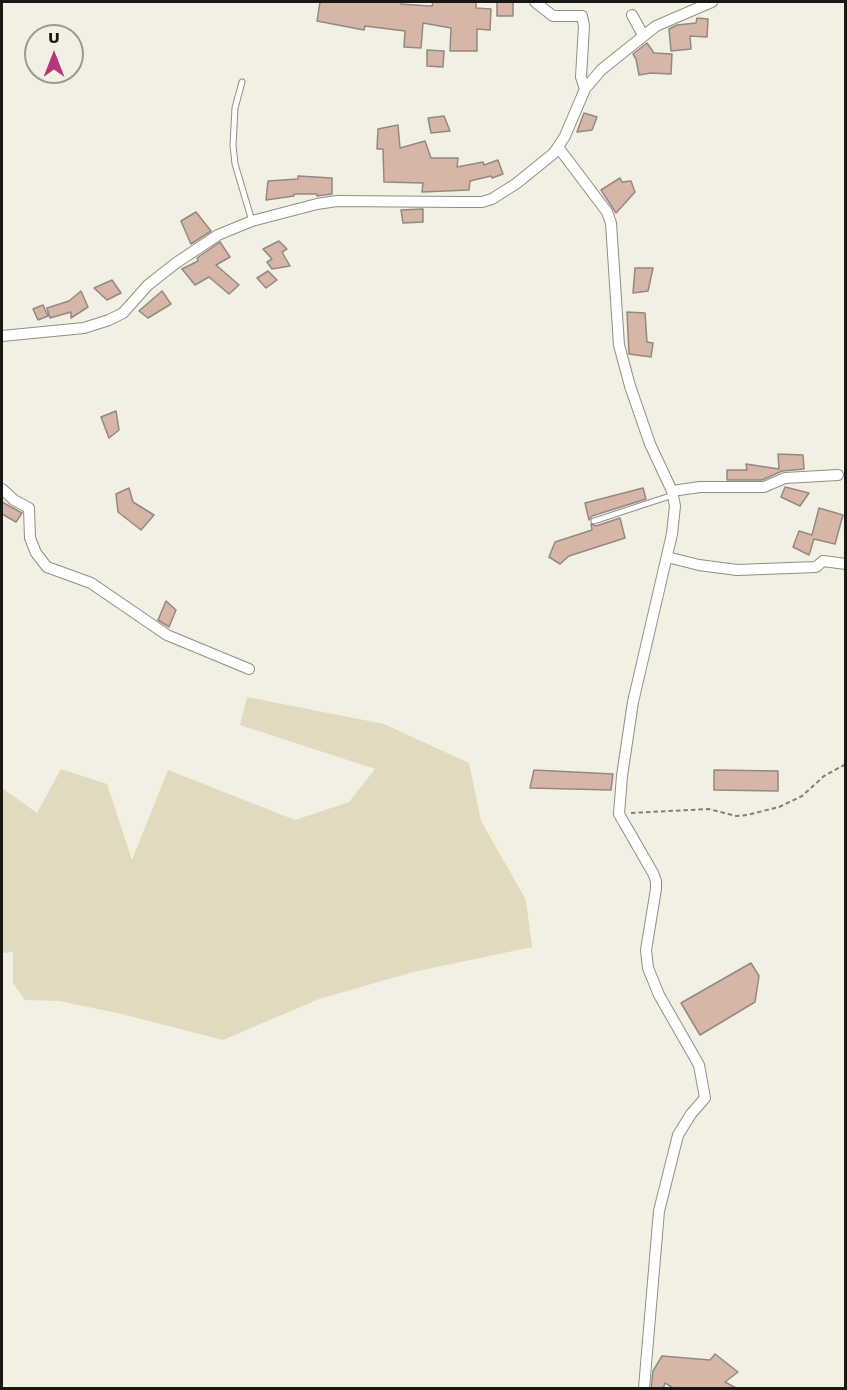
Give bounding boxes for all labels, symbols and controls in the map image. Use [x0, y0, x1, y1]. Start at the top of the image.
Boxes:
north arrow [24, 24, 84, 84]
text: U [48, 28, 60, 47]

